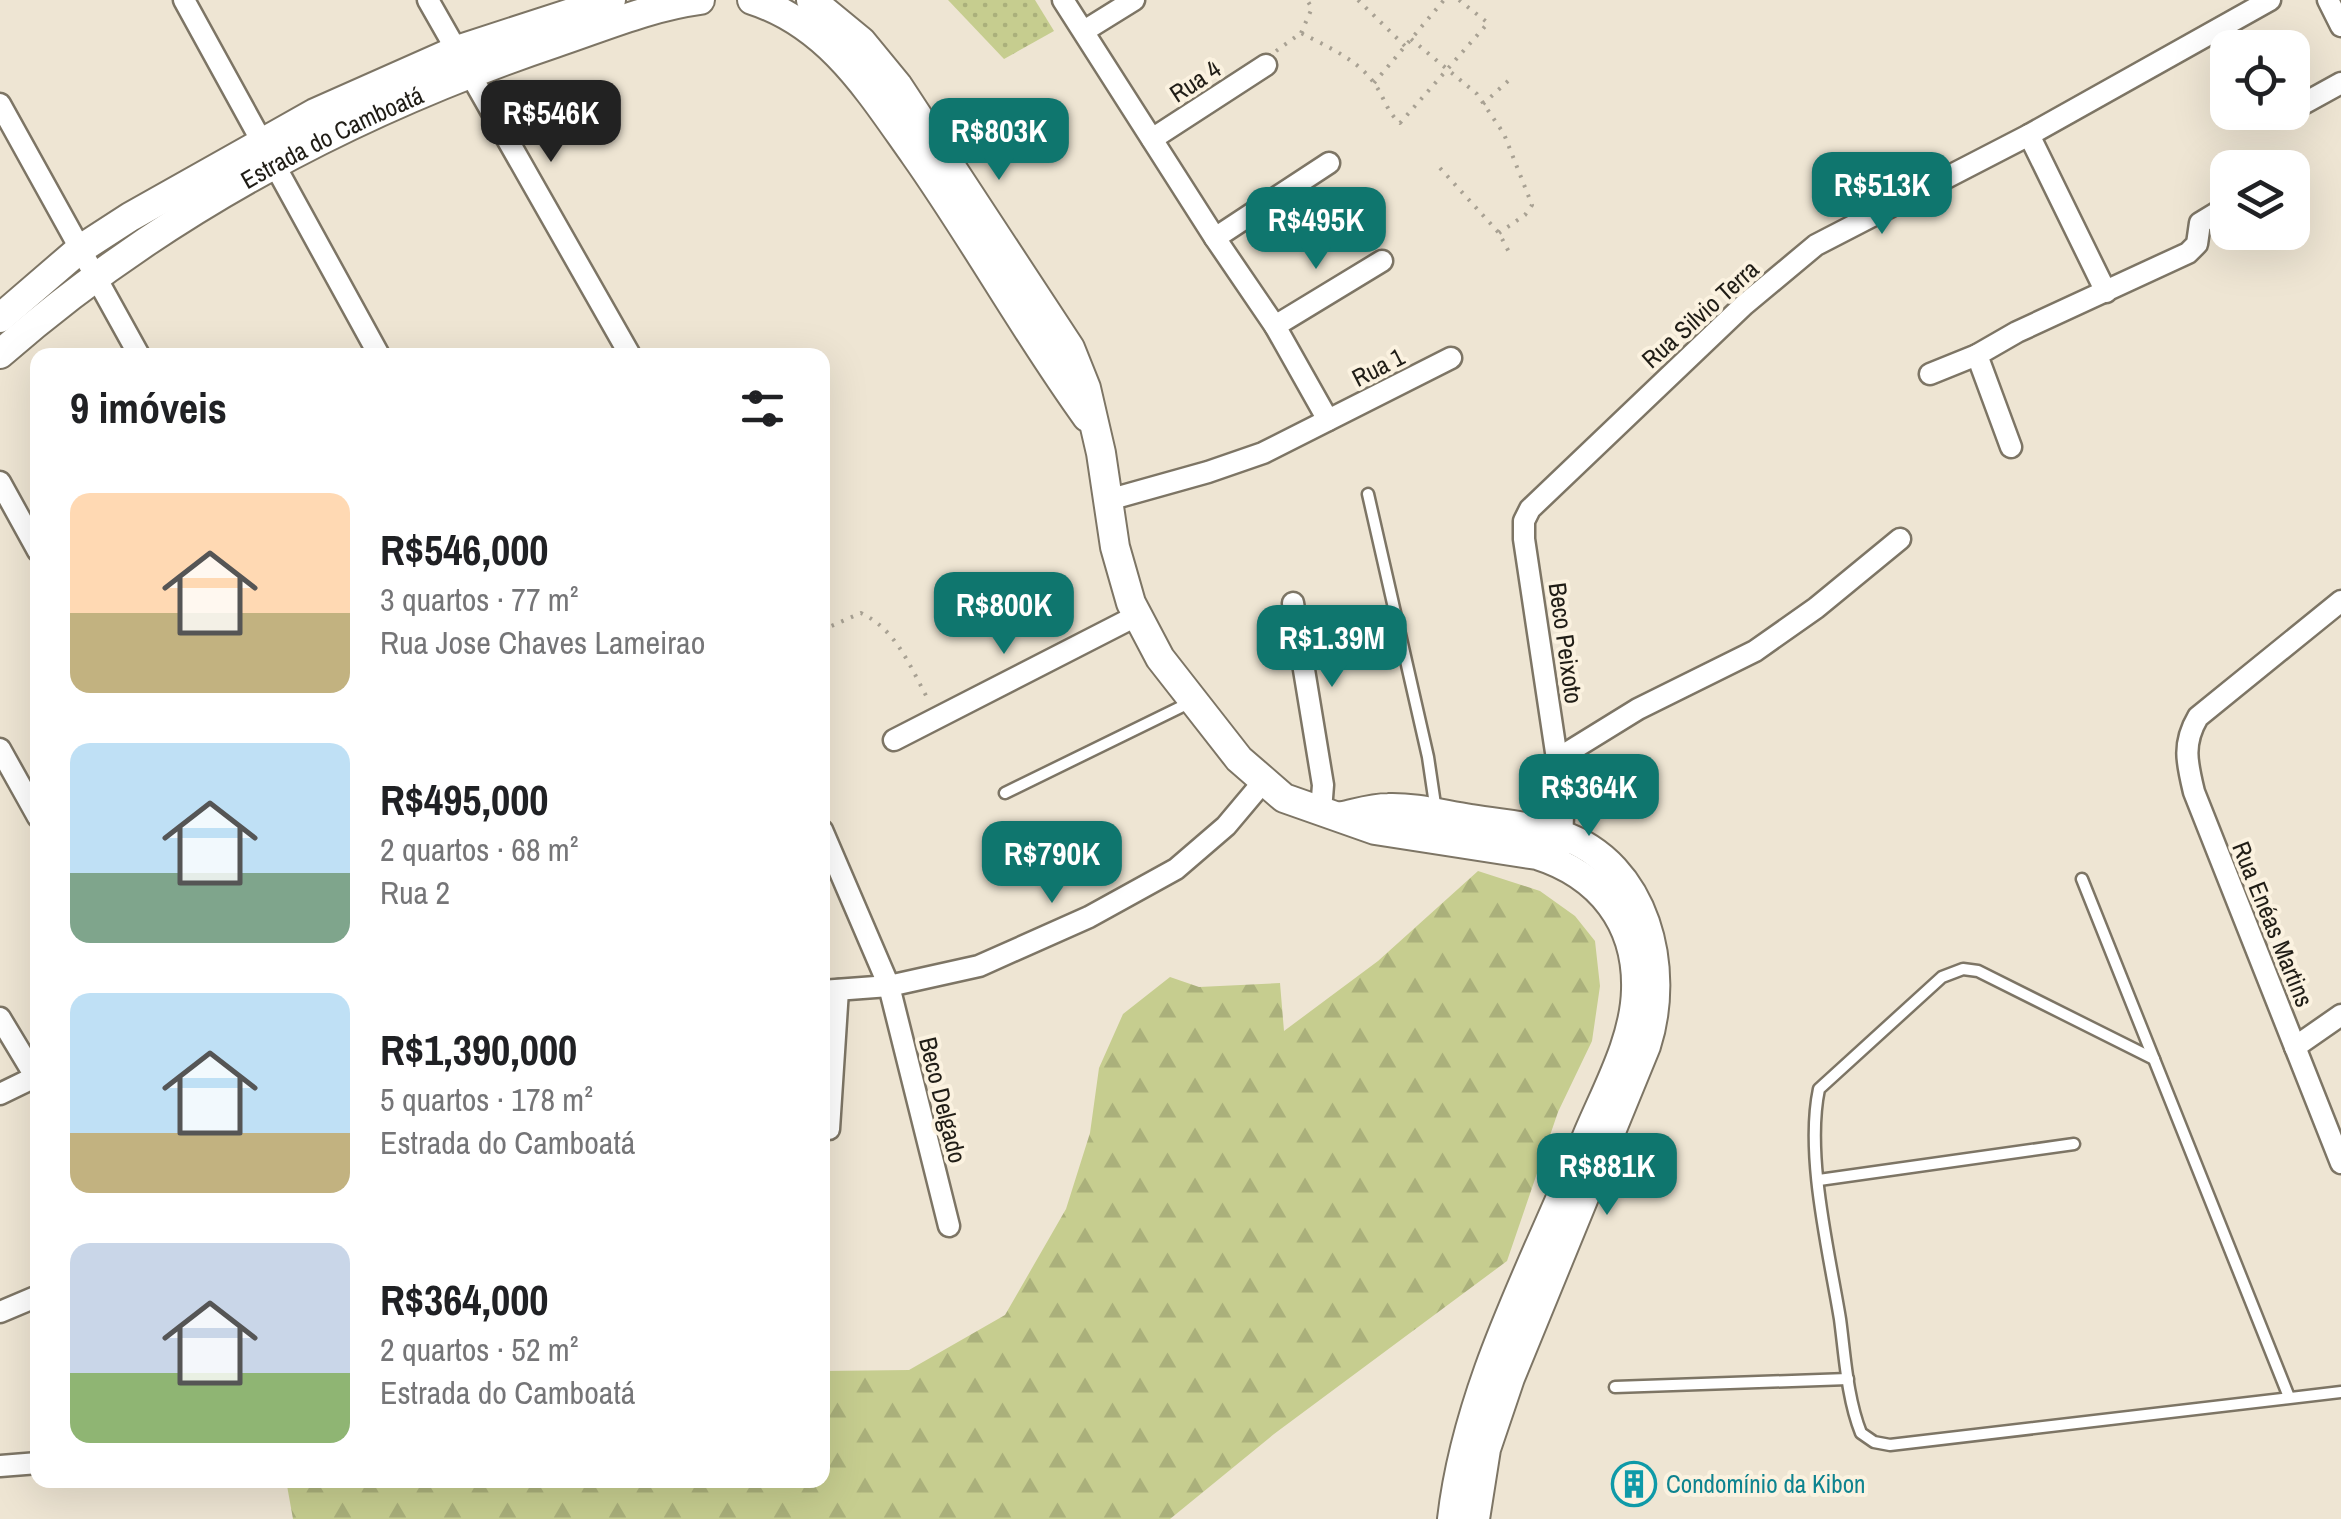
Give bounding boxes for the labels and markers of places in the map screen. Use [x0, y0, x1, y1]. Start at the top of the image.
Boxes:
pin: R$546K [470, 80, 632, 165]
pin: R$803K [918, 98, 1080, 183]
pin: R$513K [1801, 152, 1963, 237]
pin: R$495K [1235, 187, 1397, 272]
pin: R$800K [923, 572, 1085, 657]
pin: R$1.39M [1240, 605, 1424, 690]
pin: R$364K [1508, 754, 1670, 839]
pin: R$790K [971, 821, 1133, 906]
pin: R$881K [1526, 1133, 1688, 1218]
building icon: Condomínio da Kibon [1611, 1461, 1657, 1507]
place label: Condomínio da Kibon [1666, 1467, 1865, 1501]

